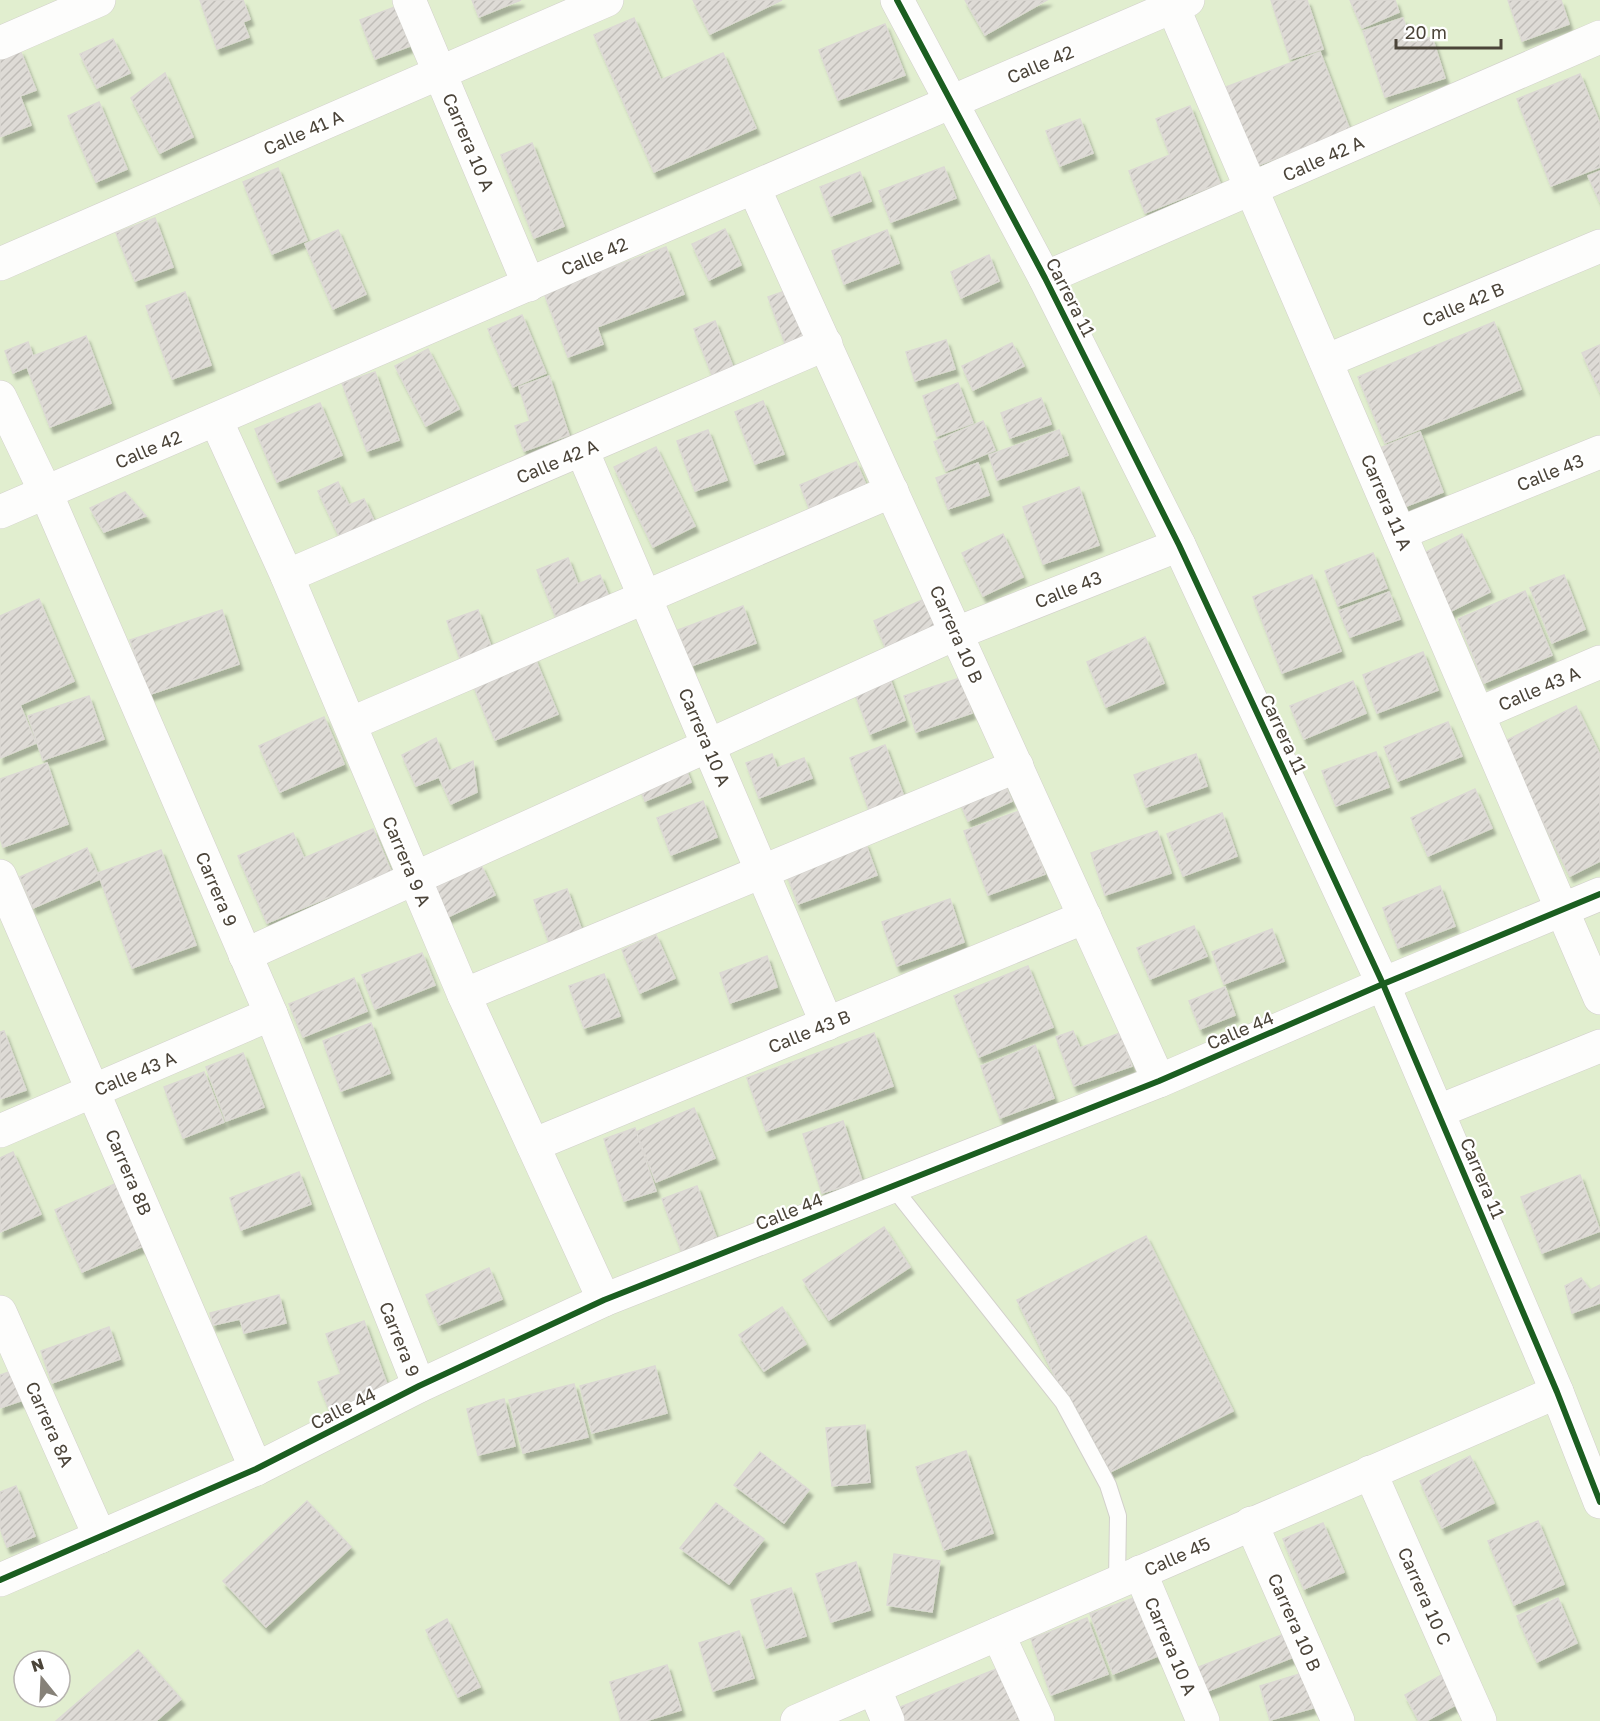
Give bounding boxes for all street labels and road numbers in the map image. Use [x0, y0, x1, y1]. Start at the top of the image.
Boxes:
street label: Calle 42 [1003, 40, 1077, 88]
street label: Carrera 10 A [438, 90, 500, 194]
street label: Calle 41 A [260, 105, 346, 159]
street label: Calle 42 A [1279, 130, 1367, 186]
street label: Calle 42 [557, 232, 631, 280]
street label: Carrera 11 [1042, 254, 1100, 340]
street label: Calle 42 B [1419, 277, 1507, 331]
street label: Calle 42 [111, 425, 185, 473]
street label: Calle 42 A [513, 434, 601, 488]
street label: Calle 43 [1513, 449, 1587, 495]
street label: Carrera 11 A [1357, 451, 1417, 553]
street label: Calle 43 [1031, 566, 1105, 612]
street label: Carrera 10 B [926, 582, 988, 686]
street label: Calle 43 A [1495, 661, 1583, 715]
street label: Carrera 10 A [674, 685, 736, 789]
street label: Carrera 11 [1256, 691, 1312, 778]
street label: Carrera 9 A [378, 813, 436, 909]
street label: Carrera 9 [191, 848, 243, 930]
street label: Calle 43 B [765, 1005, 853, 1057]
street label: Calle 44 [1203, 1006, 1277, 1054]
street label: Calle 43 A [91, 1046, 179, 1100]
street label: Carrera 8B [101, 1126, 157, 1218]
street label: Carrera 11 [1456, 1134, 1510, 1222]
street label: Calle 44 [752, 1188, 826, 1234]
street label: Carrera 9 [375, 1298, 425, 1380]
street label: Carrera 8A [21, 1378, 79, 1470]
street label: Calle 44 [307, 1382, 379, 1434]
street label: Calle 45 [1140, 1532, 1214, 1580]
street label: Carrera 10 C [1394, 1544, 1456, 1648]
street label: Carrera 10 B [1264, 1570, 1326, 1674]
street label: Carrera 10 A [1140, 1594, 1202, 1698]

